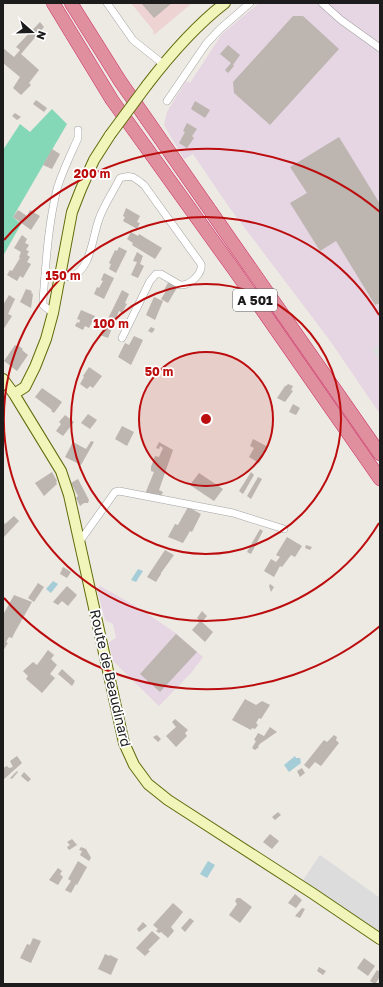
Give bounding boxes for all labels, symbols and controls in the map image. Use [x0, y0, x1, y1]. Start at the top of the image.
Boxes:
north arrow [12, 12, 52, 52]
text: N [34, 29, 49, 42]
text: 200 m [74, 166, 110, 181]
text: 150 m [46, 268, 80, 283]
road number: A 501 [233, 289, 277, 311]
text: 100 m [93, 316, 129, 331]
text: 50 m [145, 364, 173, 379]
centre of rings [199, 412, 213, 426]
street label: Route de Beaudinard [87, 608, 135, 748]

